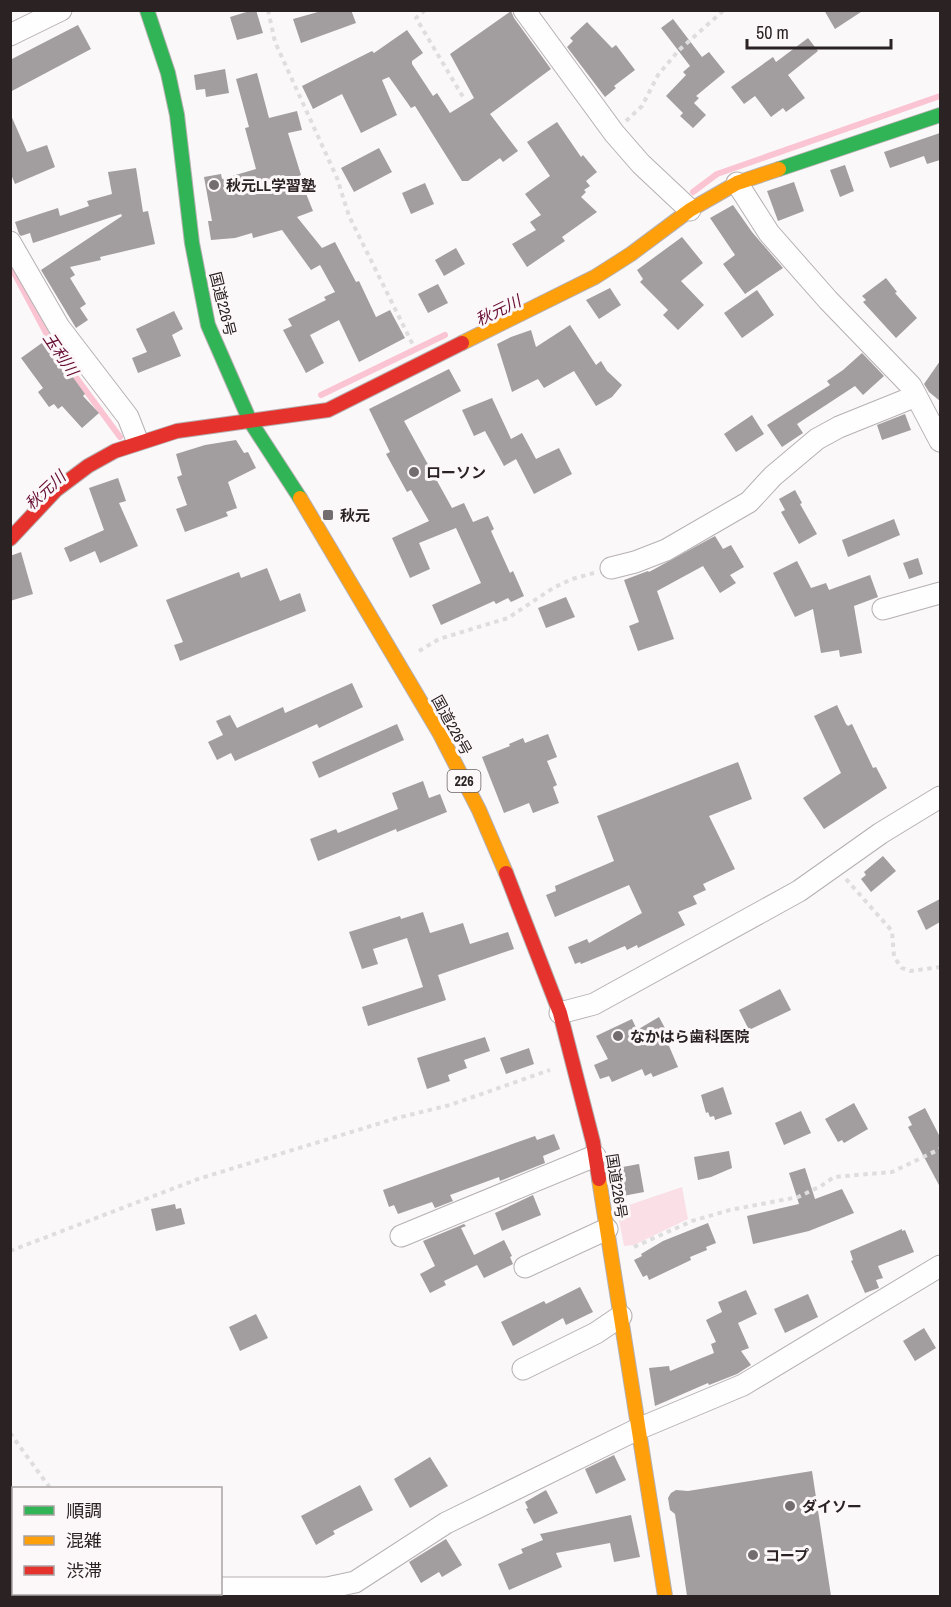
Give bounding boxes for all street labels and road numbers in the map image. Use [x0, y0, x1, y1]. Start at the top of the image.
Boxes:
street label: 国道226号 [205, 270, 241, 338]
street label: 国道226号 [427, 691, 477, 759]
road number: 226 [448, 770, 480, 792]
street label: 国道226号 [602, 1152, 632, 1220]

